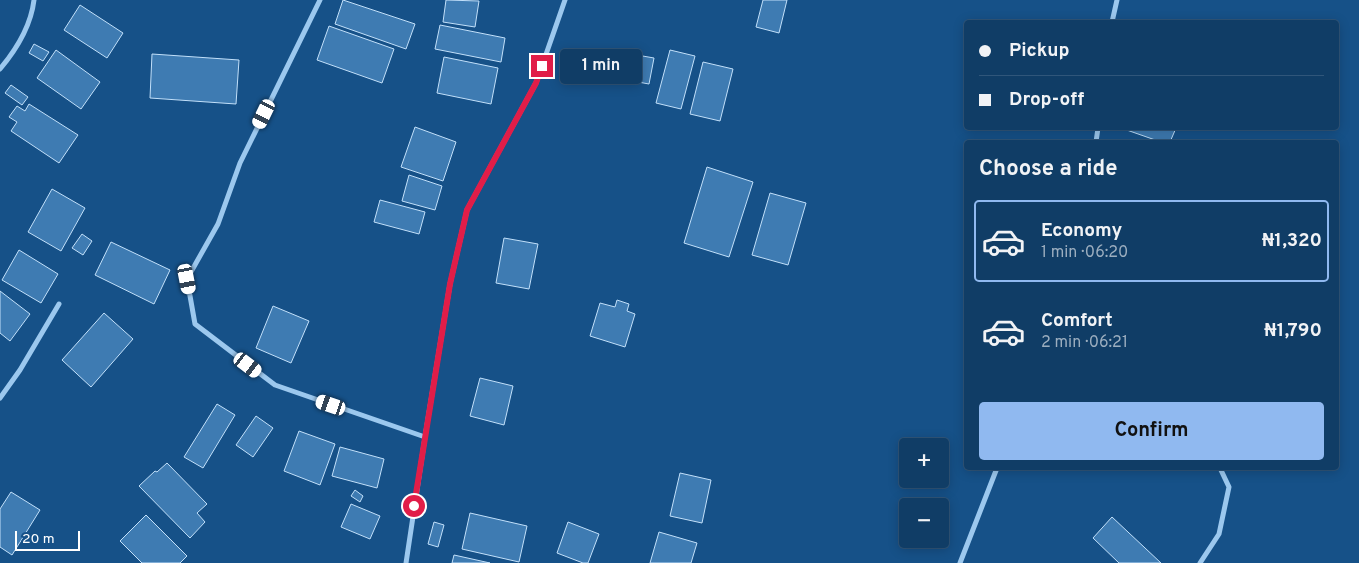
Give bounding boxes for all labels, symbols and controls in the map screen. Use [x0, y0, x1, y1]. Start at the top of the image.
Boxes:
text: Pickup [1009, 39, 1069, 63]
callout: 1 min [560, 48, 642, 84]
route end [531, 55, 553, 77]
text: 1 min [582, 56, 620, 76]
text: Drop-off [1009, 88, 1084, 112]
car [250, 97, 277, 131]
text: Choose a ride [979, 156, 1117, 183]
icon: car [981, 219, 1026, 264]
text: Economy [1041, 219, 1122, 243]
text: ₦1,320 [1262, 229, 1322, 253]
text: 1 min · 06:20 [1041, 243, 1128, 263]
car [176, 263, 197, 295]
icon: car [981, 309, 1026, 354]
text: Comfort [1041, 309, 1113, 333]
text: ₦1,790 [1264, 319, 1322, 343]
text: 2 min · 06:21 [1041, 333, 1128, 353]
car [231, 350, 264, 380]
car [314, 393, 347, 417]
button: Confirm [979, 402, 1324, 460]
map controls [899, 438, 949, 548]
button: + [899, 438, 949, 488]
route start [403, 495, 425, 517]
button: − [899, 498, 949, 548]
scale bar [15, 528, 80, 551]
text: 20 m [22, 531, 55, 548]

